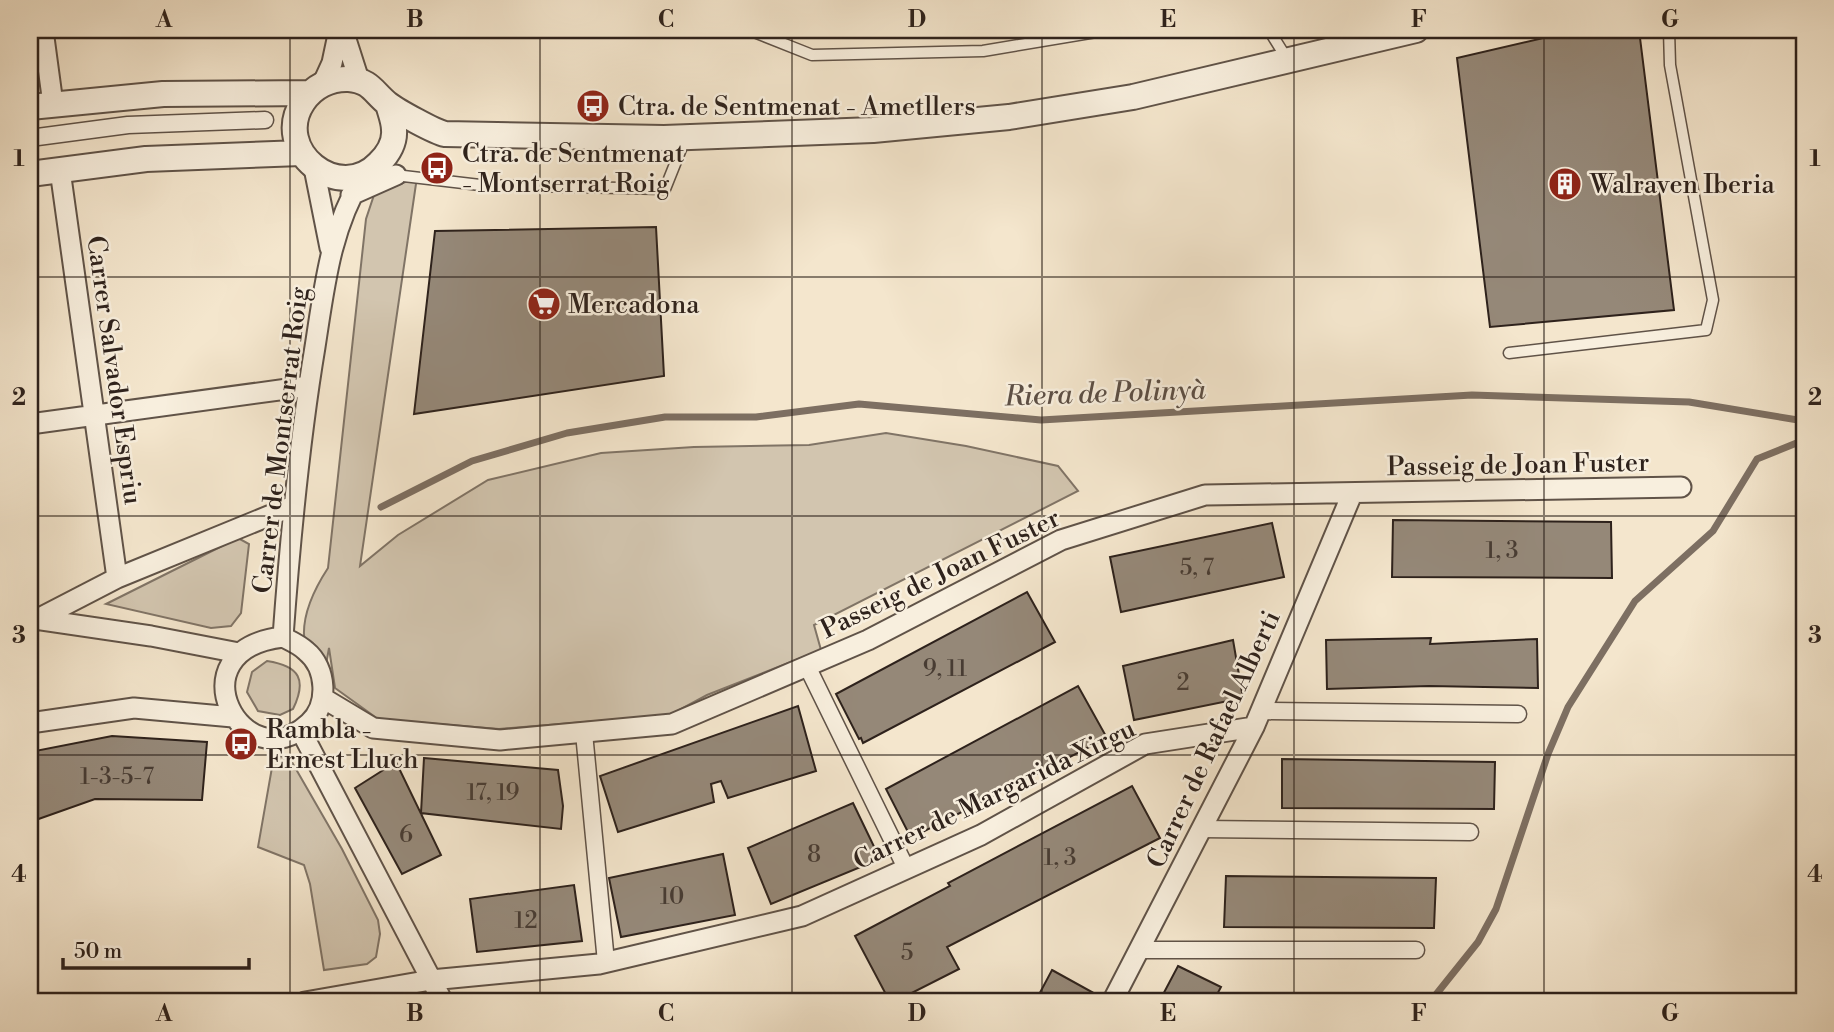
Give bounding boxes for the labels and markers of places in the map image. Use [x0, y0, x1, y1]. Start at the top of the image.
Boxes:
bus stop icon: Ctra. de Sentmenat - Ametllers [574, 87, 612, 125]
place label: Ctra. de Sentmenat - Ametllers [618, 91, 976, 123]
place label: Ctra. de Sentmenat - Montserrat Roig [462, 138, 684, 200]
bus stop icon: Ctra. de Sentmenat - Montserrat Roig [418, 149, 456, 187]
building icon: Walraven Iberia [1546, 165, 1584, 203]
place label: Walraven Iberia [1589, 169, 1775, 201]
supermarket icon: Mercadona [525, 285, 563, 323]
place label: Mercadona [568, 289, 700, 321]
place label: Rambla - Ernest Lluch [266, 714, 419, 776]
bus stop icon: Rambla - Ernest Lluch [222, 725, 260, 763]

